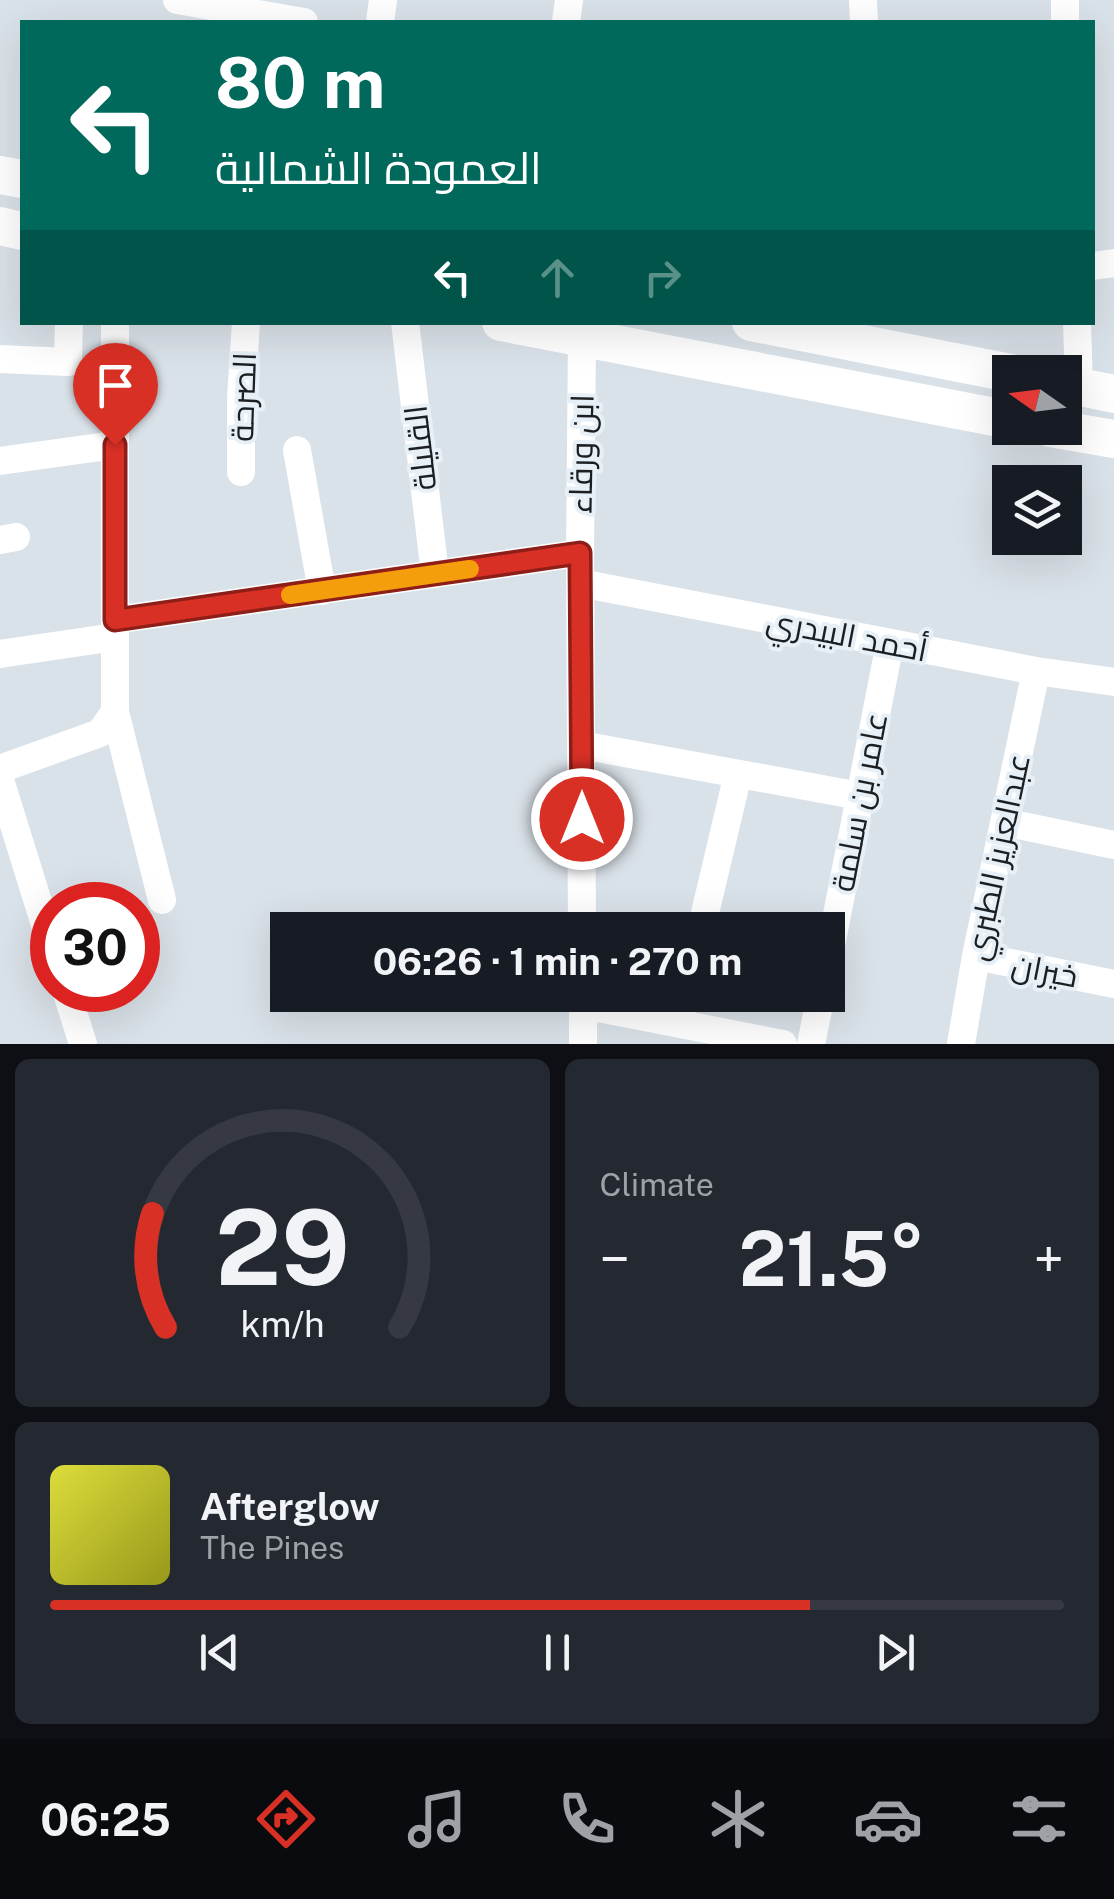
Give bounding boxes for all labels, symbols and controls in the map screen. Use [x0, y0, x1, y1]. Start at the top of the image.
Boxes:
text: 80 m [215, 41, 385, 124]
icon: left [50, 60, 180, 190]
text: العمودة الشمالية [215, 141, 542, 194]
icon: left [425, 250, 480, 305]
icon: ahead [530, 250, 585, 305]
icon: right [635, 250, 690, 305]
pin [73, 343, 158, 446]
street label: الصرحة [223, 352, 263, 442]
north arrow [992, 355, 1082, 445]
map controls [992, 355, 1082, 555]
icon: arrive [88, 358, 143, 413]
street label: ابن ورقاء [561, 394, 602, 514]
street label: القليلة [396, 403, 444, 493]
button: layers [992, 465, 1082, 555]
street label: أحمد البيدري [762, 600, 931, 676]
street label: عامر بن سلمة [824, 709, 895, 895]
street label: عبدالعزيز الطبري [957, 750, 1044, 965]
position arrow [530, 767, 634, 871]
speed limit sign: 30 [30, 882, 160, 1012]
text: 06:26 · 1 min · 270 m [373, 939, 742, 984]
street label: خيران [1009, 945, 1081, 996]
text: Climate [600, 1166, 714, 1203]
text: 29 [215, 1186, 350, 1308]
text: 21.5° [739, 1215, 925, 1303]
text: − [600, 1227, 630, 1291]
text: + [1034, 1227, 1064, 1291]
text: km/h [240, 1303, 324, 1345]
text: Afterglow [200, 1484, 380, 1529]
text: The Pines [200, 1529, 344, 1566]
icon: previous [192, 1625, 247, 1680]
icon: pause [530, 1625, 585, 1680]
icon: next [868, 1625, 923, 1680]
icon: directions [251, 1784, 321, 1854]
icon: music [402, 1784, 472, 1854]
icon: phone [552, 1784, 622, 1854]
icon: climate [703, 1784, 773, 1854]
icon: car [853, 1784, 923, 1854]
icon: filters [1004, 1784, 1074, 1854]
text: 06:25 [40, 1793, 171, 1846]

